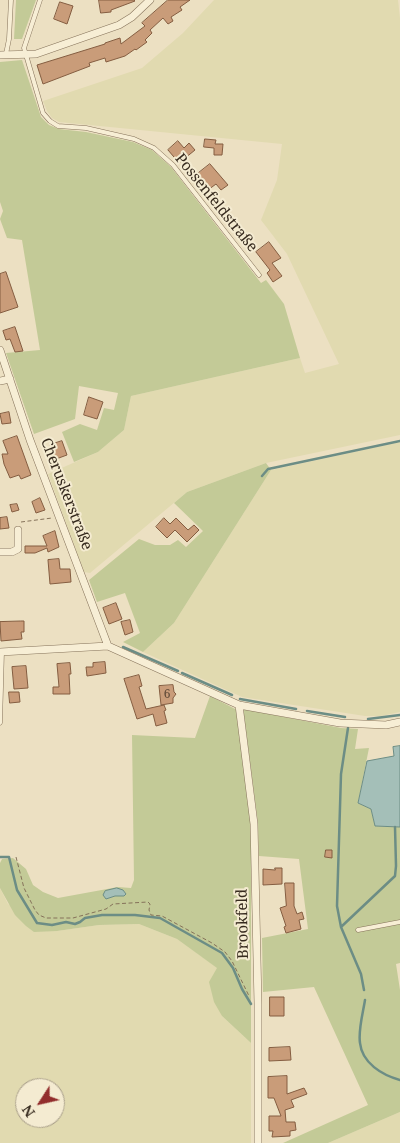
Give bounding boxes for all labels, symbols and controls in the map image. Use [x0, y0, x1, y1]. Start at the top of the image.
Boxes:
street label: Possenfeldstraße [171, 150, 261, 256]
street label: Cheruskerstraße [36, 435, 96, 553]
house number: 6 [164, 688, 170, 702]
street label: Brookfeld [233, 889, 253, 959]
north arrow [15, 1078, 65, 1128]
text: N [17, 1101, 39, 1121]

